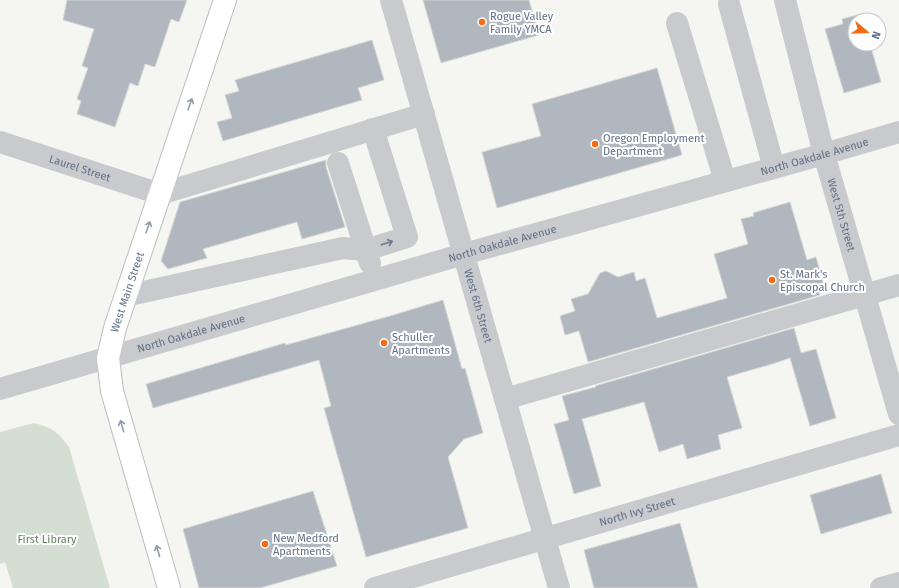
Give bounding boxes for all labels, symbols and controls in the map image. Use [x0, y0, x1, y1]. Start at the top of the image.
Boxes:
place label: Rogue Valley Family YMCA [490, 10, 554, 36]
north arrow [847, 12, 887, 52]
marker: Rogue Valley Family YMCA [477, 17, 487, 27]
text: N [869, 30, 883, 41]
one-way arrow [187, 98, 194, 111]
place label: Oregon Employment Department [603, 132, 704, 158]
street label: North Oakdale Avenue [759, 135, 870, 178]
marker: Oregon Employment Department [590, 139, 600, 149]
street label: Laurel Street [48, 152, 112, 184]
street label: West 5th Street [825, 176, 858, 253]
one-way arrow [145, 222, 153, 234]
street label: North Oakdale Avenue [447, 222, 558, 265]
one-way arrow [380, 239, 393, 246]
street label: West Main Street [108, 250, 147, 334]
street label: West 6th Street [462, 267, 495, 344]
place label: St. Mark's Episcopal Church [780, 268, 865, 294]
marker: St. Mark's Episcopal Church [767, 275, 777, 285]
street label: North Oakdale Avenue [136, 312, 247, 355]
place label: Schuller Apartments [392, 331, 450, 357]
marker: Schuller Apartments [379, 338, 389, 348]
one-way arrow [118, 419, 125, 432]
street label: North Ivy Street [598, 494, 677, 529]
place label: New Medford Apartments [273, 532, 339, 558]
park label: First Library [18, 533, 77, 546]
marker: New Medford Apartments [260, 539, 270, 549]
one-way arrow [154, 544, 161, 557]

